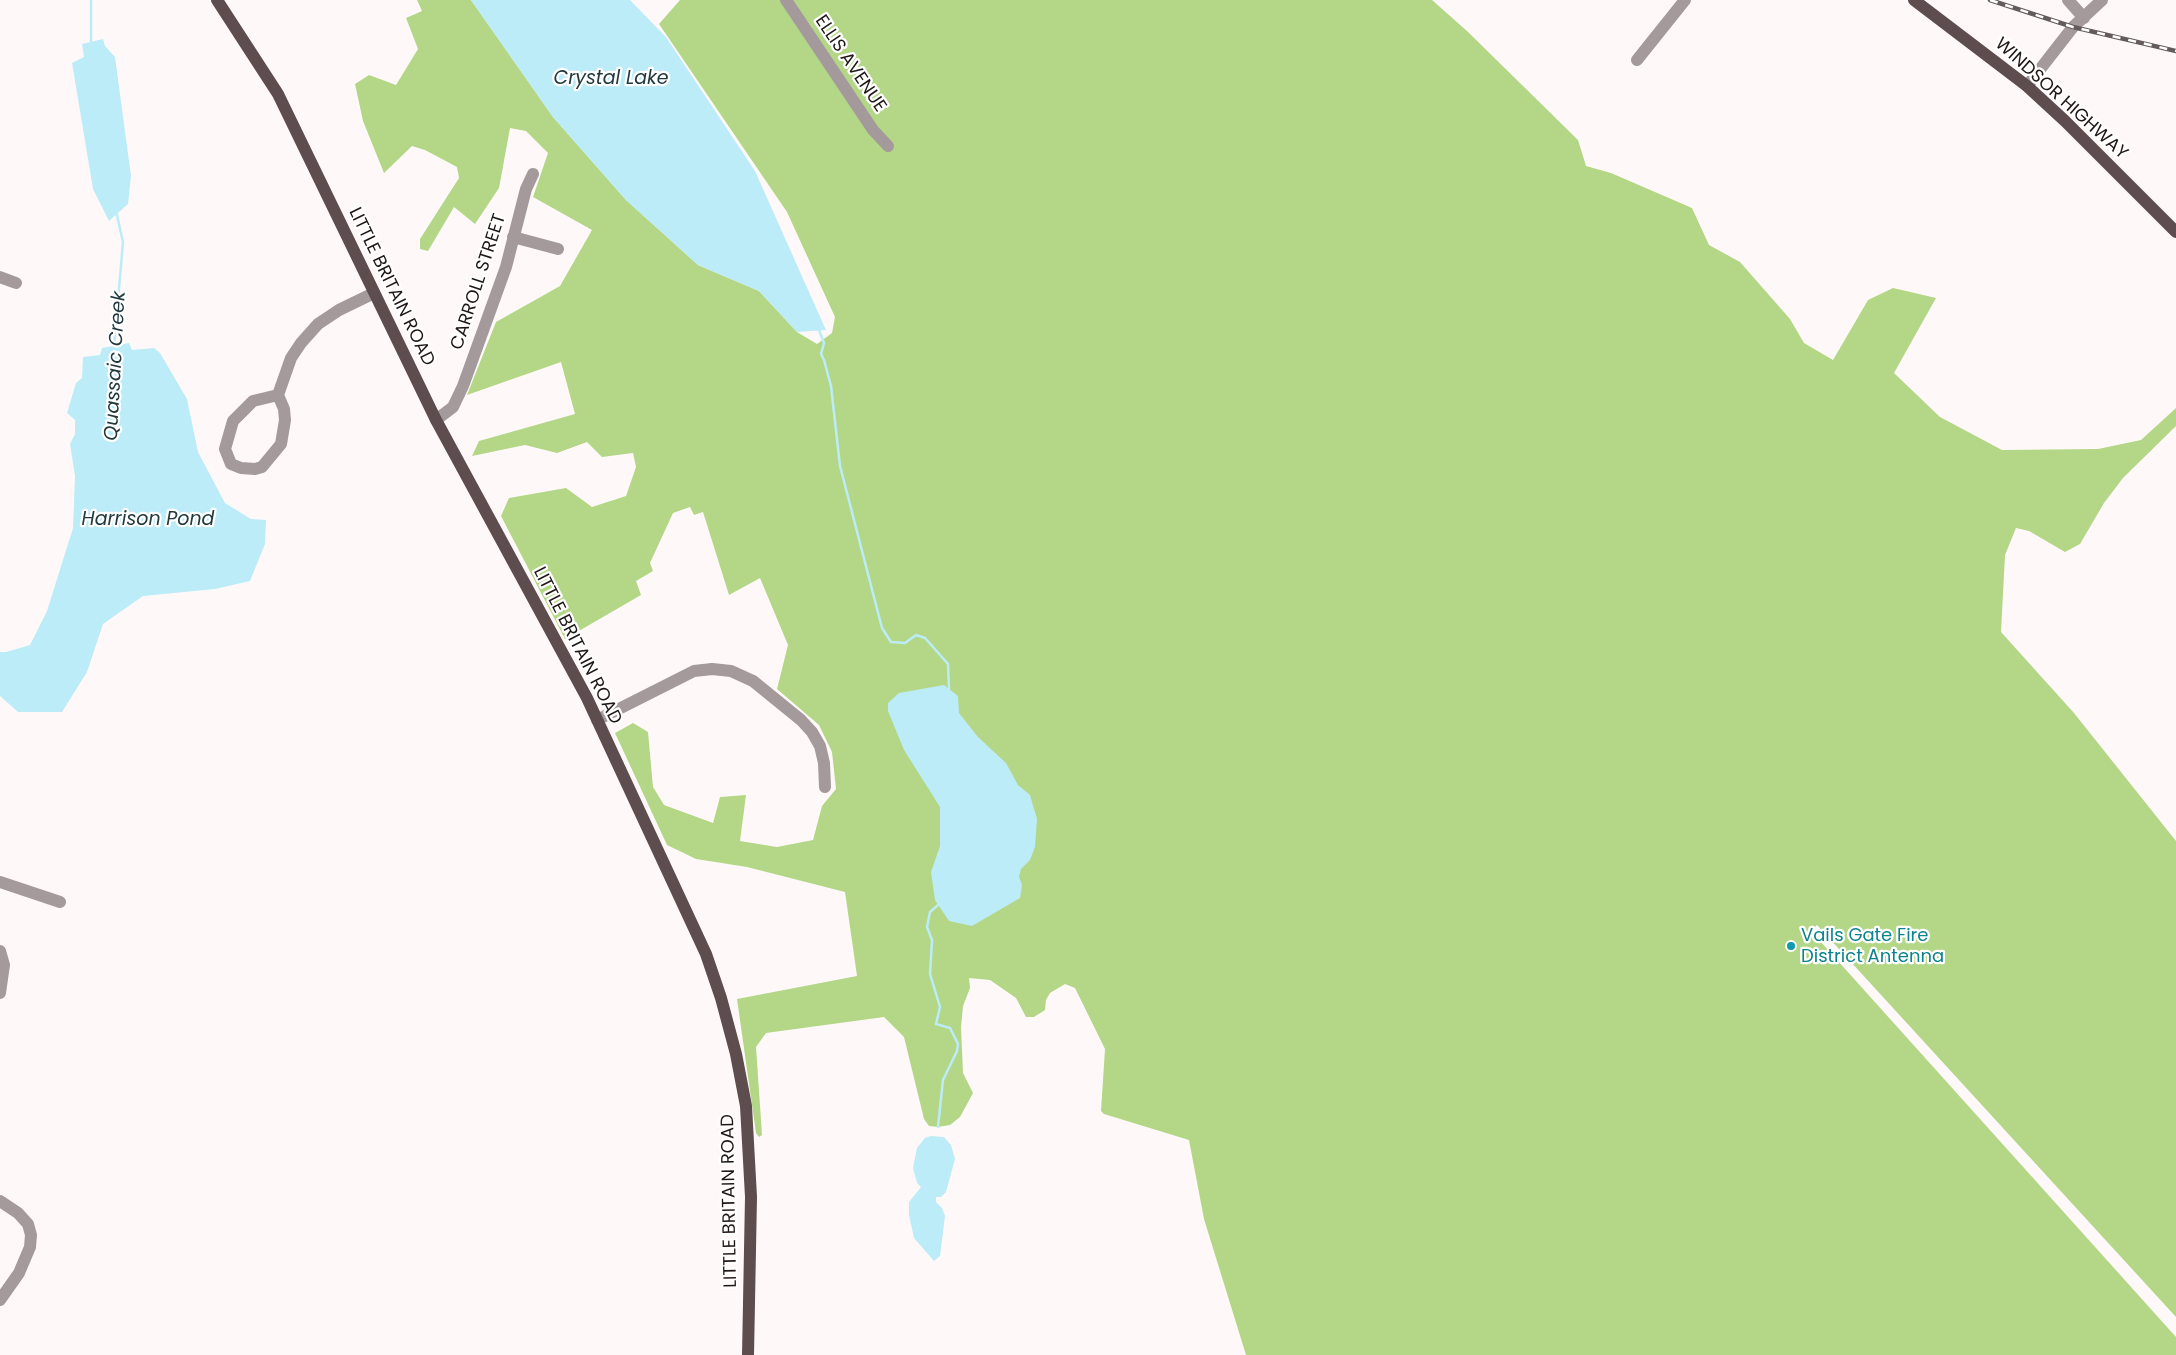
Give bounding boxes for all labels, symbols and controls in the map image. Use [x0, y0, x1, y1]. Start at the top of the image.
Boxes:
street label: ELLIS AVENUE [810, 11, 890, 117]
street label: WINDSOR HIGHWAY [1990, 34, 2132, 164]
water label: Crystal Lake [553, 68, 669, 90]
street label: LITTLE BRITAIN ROAD [343, 204, 439, 370]
street label: CARROLL STREET [447, 211, 511, 353]
water label: Quassaic Creek [101, 291, 131, 441]
water label: Harrison Pond [82, 509, 214, 531]
street label: LITTLE BRITAIN ROAD [528, 564, 626, 728]
place label: Vails Gate Fire District Antenna [1801, 925, 1944, 968]
marker: Vails Gate Fire District Antenna [1785, 940, 1797, 952]
street label: LITTLE BRITAIN ROAD [718, 1114, 742, 1288]

